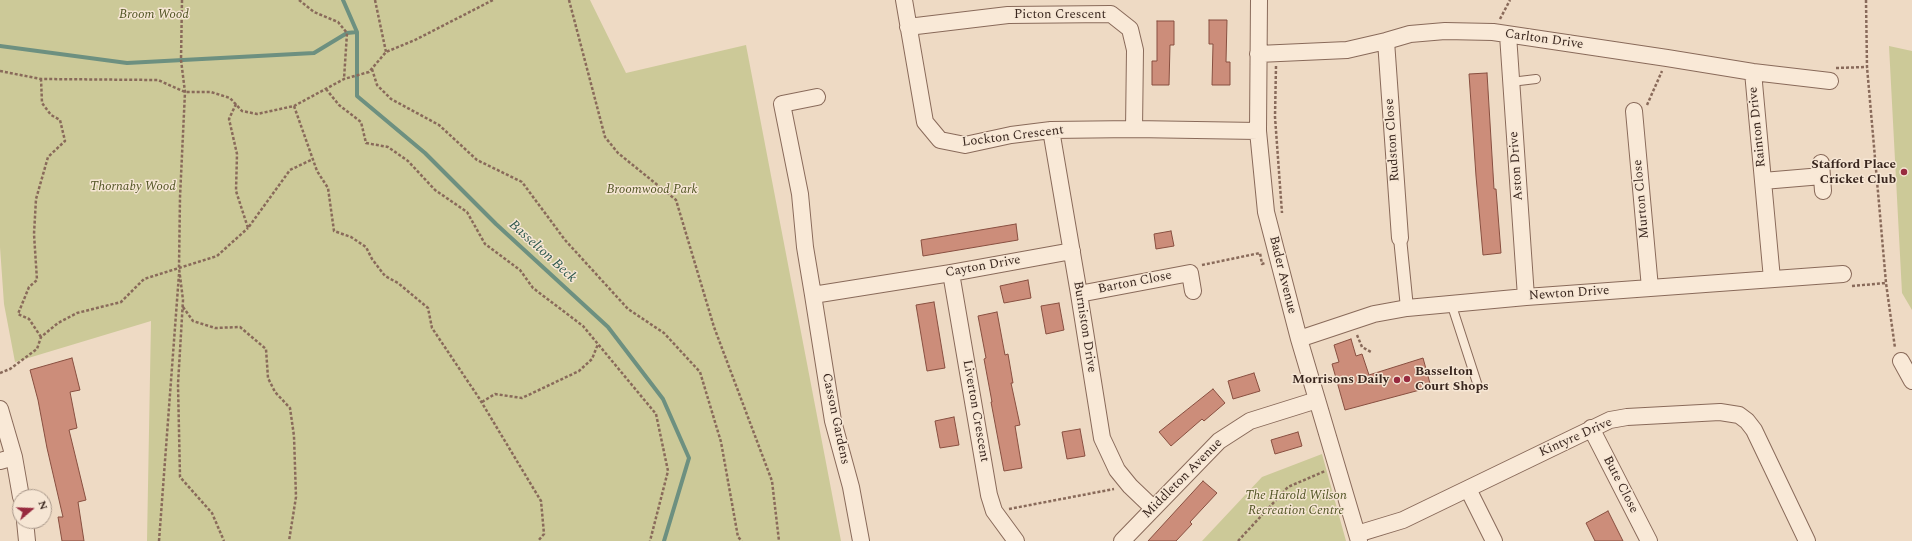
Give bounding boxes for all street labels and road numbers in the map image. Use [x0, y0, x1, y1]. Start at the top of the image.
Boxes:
street label: Picton Crescent [1014, 7, 1106, 23]
street label: Carlton Drive [1504, 27, 1584, 53]
street label: Rainton Drive [1746, 86, 1770, 168]
street label: Rudston Close [1382, 98, 1404, 182]
street label: Lockton Crescent [961, 123, 1065, 151]
street label: Aston Drive [1507, 131, 1527, 201]
street label: Murton Close [1631, 159, 1653, 239]
street label: Bader Avenue [1265, 234, 1299, 316]
street label: Cayton Drive [944, 253, 1022, 281]
street label: Barton Close [1097, 268, 1173, 298]
street label: Burniston Drive [1069, 280, 1099, 374]
street label: Newton Drive [1528, 283, 1610, 305]
street label: Liverton Crescent [958, 359, 992, 463]
street label: Casson Gardens [818, 372, 852, 466]
street label: Kintyre Drive [1537, 415, 1615, 461]
street label: Middleton Avenue [1140, 436, 1226, 522]
street label: Bute Close [1599, 454, 1641, 516]

